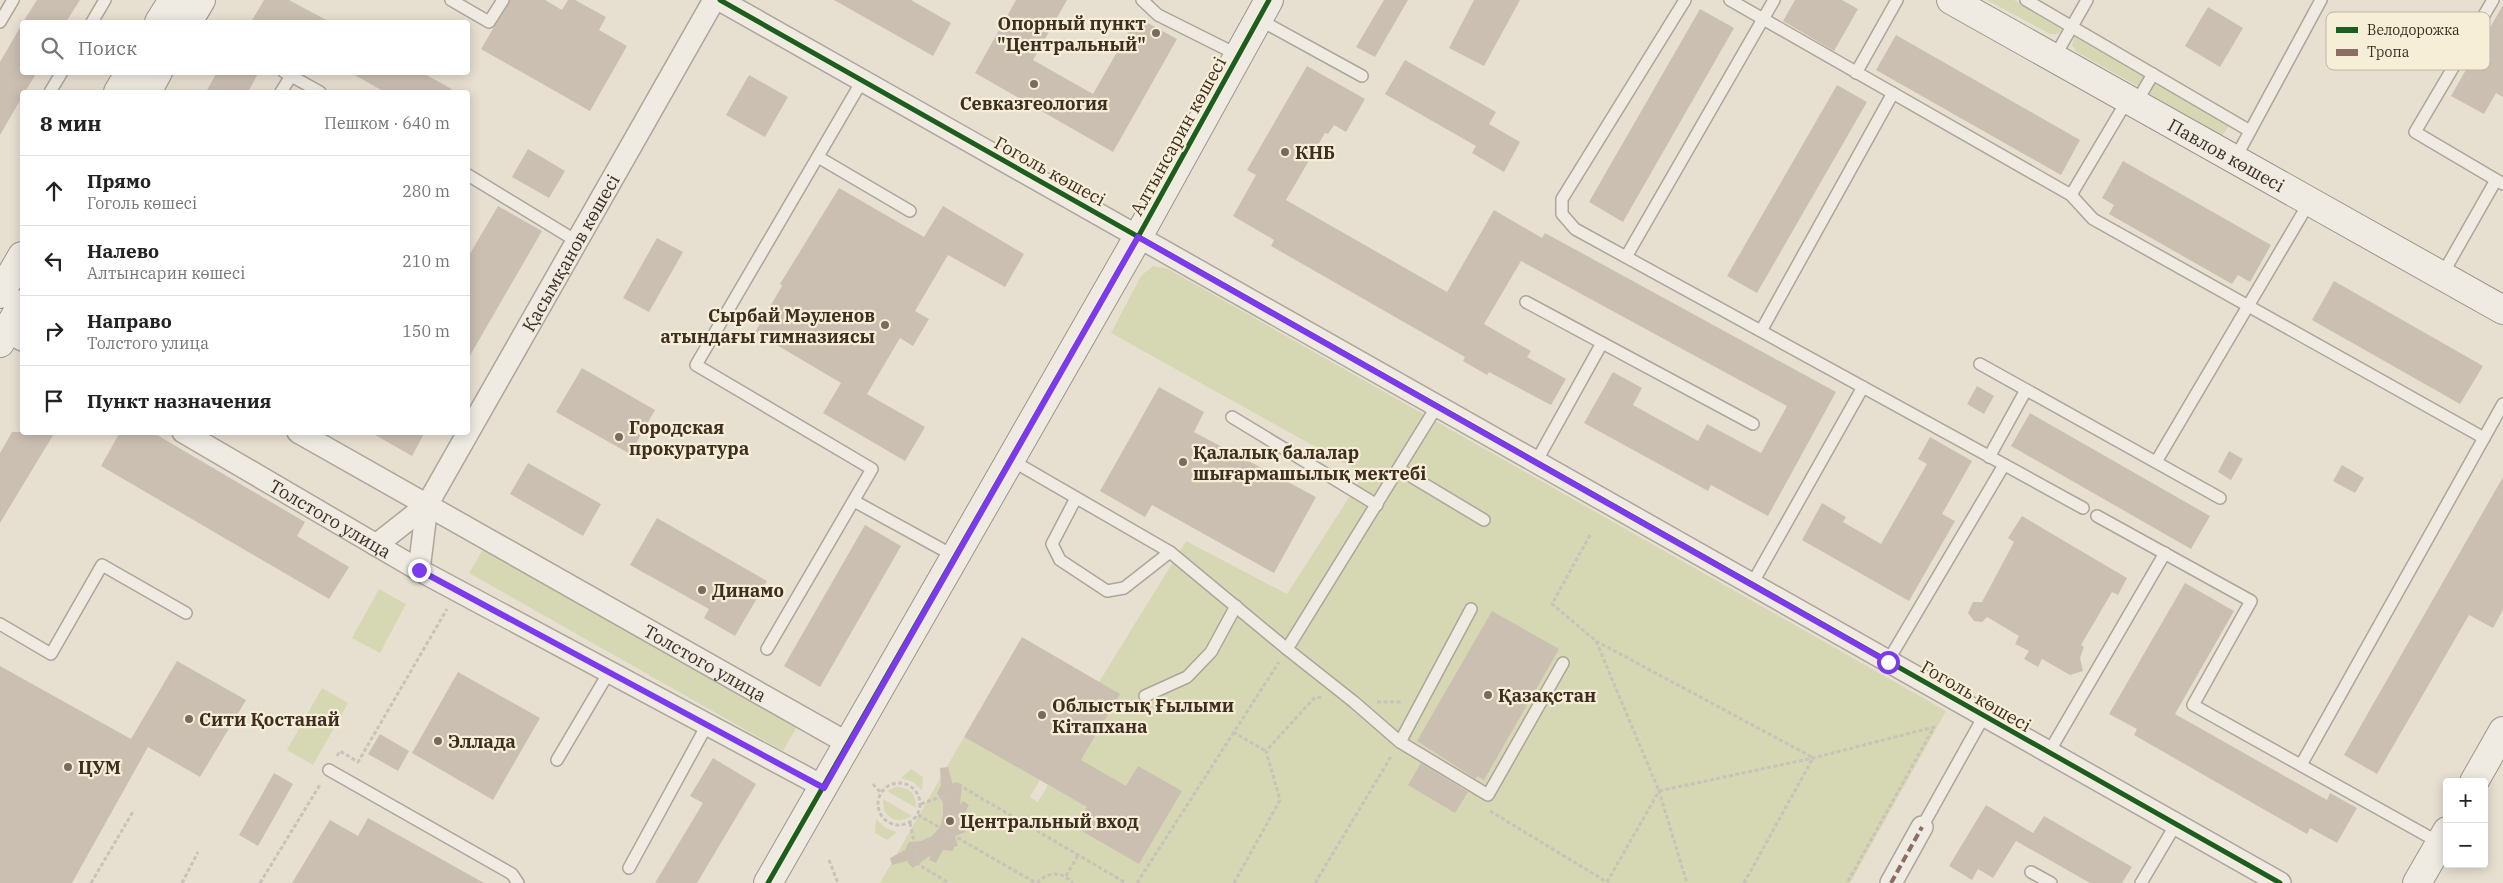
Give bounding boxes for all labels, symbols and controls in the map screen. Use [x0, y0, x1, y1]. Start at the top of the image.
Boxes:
place label: Опорный пункт "Центральный" [997, 12, 1146, 56]
legend [2326, 12, 2490, 70]
search box [20, 20, 470, 75]
text: Велодорожка [2367, 21, 2460, 39]
marker: Опорный пункт "Центральный" [1150, 27, 1162, 39]
icon: search [38, 34, 66, 62]
text: Поиск [78, 36, 137, 60]
text: Тропа [2367, 43, 2410, 61]
street label: Алтынсарин көшесі [1125, 52, 1231, 219]
marker: Севказгеология [1028, 78, 1040, 90]
place label: Севказгеология [960, 92, 1108, 115]
text: 8 мин [40, 109, 102, 137]
text: Пешком · 640 m [324, 113, 450, 133]
street label: Павлов көшесі [2164, 113, 2289, 197]
street label: Гоголь көшесі [990, 131, 1110, 211]
place label: КНБ [1295, 141, 1335, 164]
marker: КНБ [1279, 146, 1291, 158]
text: Прямо [87, 169, 151, 193]
street label: Қасымқанов көшесі [517, 170, 624, 336]
icon: ahead [40, 177, 68, 205]
text: 280 m [402, 181, 450, 201]
text: Гоголь көшесі [87, 193, 197, 213]
text: Налево [87, 239, 159, 263]
icon: left [40, 247, 68, 275]
text: 210 m [402, 251, 450, 271]
text: Алтынсарин көшесі [87, 263, 245, 283]
place label: Сырбай Мәуленов атындағы гимназиясы [661, 304, 875, 348]
text: Направо [87, 309, 172, 333]
icon: right [40, 317, 68, 345]
marker: Сырбай Мәуленов атындағы гимназиясы [879, 319, 891, 331]
text: 150 m [402, 321, 450, 341]
text: Толстого улица [87, 333, 209, 353]
icon: arrive [40, 387, 68, 415]
text: Пункт назначения [87, 389, 271, 413]
place label: Городская прокуратура [629, 416, 749, 460]
marker: Городская прокуратура [613, 431, 625, 443]
place label: Қалалық балалар шығармашылық мектебі [1193, 441, 1426, 485]
marker: Қалалық балалар шығармашылық мектебі [1177, 456, 1189, 468]
street label: Толстого улица [266, 474, 396, 563]
route end [408, 559, 431, 582]
place label: Динамо [712, 579, 784, 602]
marker: Динамо [696, 584, 708, 596]
street label: Толстого улица [640, 619, 771, 707]
route start [1877, 651, 1900, 674]
street label: Гоголь көшесі [1917, 655, 2036, 737]
place label: Қазақстан [1498, 684, 1596, 707]
marker: Қазақстан [1482, 689, 1494, 701]
place label: Облыстық Ғылыми Кітапхана [1052, 694, 1234, 738]
place label: Сити Қостанай [199, 708, 340, 731]
marker: Облыстық Ғылыми Кітапхана [1036, 709, 1048, 721]
marker: Сити Қостанай [183, 713, 195, 725]
place label: Эллада [448, 730, 516, 753]
marker: Эллада [432, 735, 444, 747]
place label: ЦУМ [78, 756, 121, 779]
marker: ЦУМ [62, 761, 74, 773]
map controls [2443, 778, 2488, 868]
button: + [2443, 778, 2488, 823]
place label: Центральный вход [960, 810, 1139, 833]
marker: Центральный вход [944, 815, 956, 827]
button: − [2443, 823, 2488, 868]

